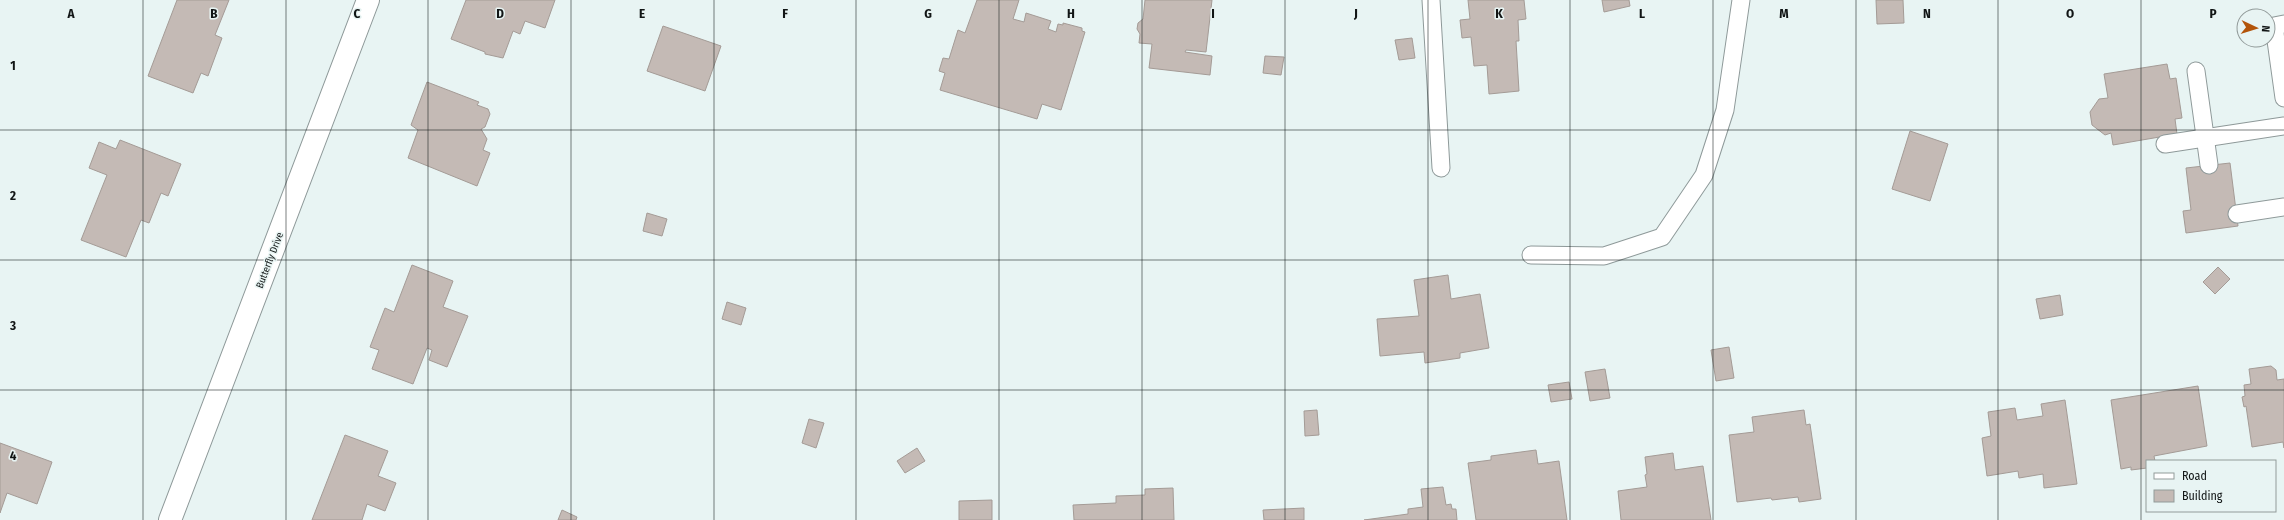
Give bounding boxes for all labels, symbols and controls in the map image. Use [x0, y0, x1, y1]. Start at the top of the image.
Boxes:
text: A [66, 6, 75, 21]
text: B [210, 6, 218, 21]
text: C [354, 6, 361, 21]
text: D [496, 6, 504, 21]
text: E [639, 6, 645, 21]
text: F [782, 6, 788, 21]
text: G [924, 6, 932, 21]
text: H [1067, 6, 1075, 21]
text: I [1211, 6, 1215, 21]
text: J [1353, 6, 1358, 21]
text: K [1495, 6, 1503, 21]
text: L [1639, 6, 1645, 21]
text: M [1779, 6, 1789, 21]
text: N [1923, 6, 1931, 21]
text: O [2066, 6, 2074, 21]
text: P [2209, 6, 2217, 21]
north arrow [2236, 8, 2276, 48]
text: N [2259, 25, 2272, 32]
text: 1 [10, 58, 16, 73]
text: 2 [9, 188, 16, 203]
street label: Butterfly Drive [254, 231, 286, 290]
text: 3 [9, 318, 16, 333]
text: 4 [10, 448, 17, 463]
legend [2146, 460, 2276, 512]
text: Road [2182, 469, 2207, 483]
text: Building [2182, 489, 2223, 503]

